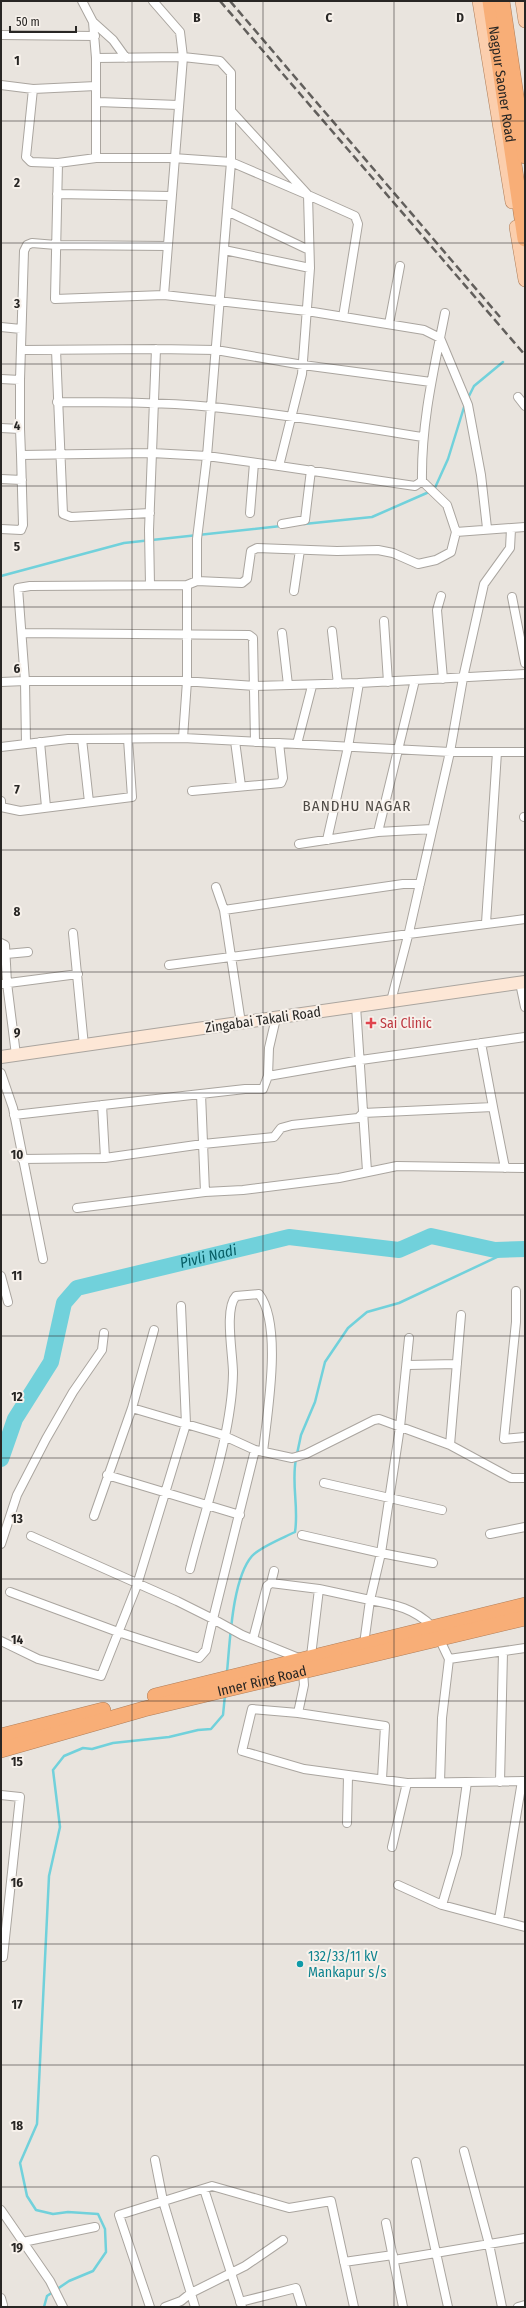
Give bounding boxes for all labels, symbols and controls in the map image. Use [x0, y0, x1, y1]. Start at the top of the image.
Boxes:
scale bar [10, 8, 76, 34]
text: B [193, 10, 201, 25]
text: C [326, 10, 333, 25]
text: D [456, 10, 464, 25]
text: 50 m [16, 15, 40, 29]
street label: Nagpur Saoner Road [485, 25, 519, 143]
text: 1 [14, 53, 20, 68]
text: 2 [13, 175, 20, 190]
text: 3 [13, 296, 20, 311]
text: 4 [14, 418, 21, 433]
text: 5 [14, 539, 20, 554]
text: 6 [14, 661, 21, 676]
text: 7 [14, 782, 20, 797]
district label: BANDHU NAGAR [303, 797, 411, 815]
text: 8 [14, 904, 21, 919]
street label: Zingabai Takali Road [204, 1003, 322, 1037]
place label: Sai Clinic [380, 1015, 432, 1032]
marker: Sai Clinic [365, 1017, 377, 1029]
text: 9 [14, 1025, 21, 1040]
text: 10 [11, 1147, 23, 1162]
water label: Pivli Nadi [178, 1241, 239, 1272]
text: 11 [12, 1268, 22, 1283]
text: 12 [11, 1389, 23, 1404]
text: 13 [11, 1511, 23, 1526]
text: 14 [11, 1632, 23, 1647]
street label: Inner Ring Road [216, 1662, 308, 1700]
text: 15 [11, 1754, 23, 1769]
text: 16 [11, 1875, 23, 1890]
place label: 132/33/11 kV Mankapur s/s [308, 1948, 386, 1981]
marker: 132/33/11 kV Mankapur s/s [295, 1959, 305, 1969]
text: 17 [11, 1997, 23, 2012]
text: 18 [11, 2118, 23, 2133]
text: 19 [11, 2240, 23, 2255]

